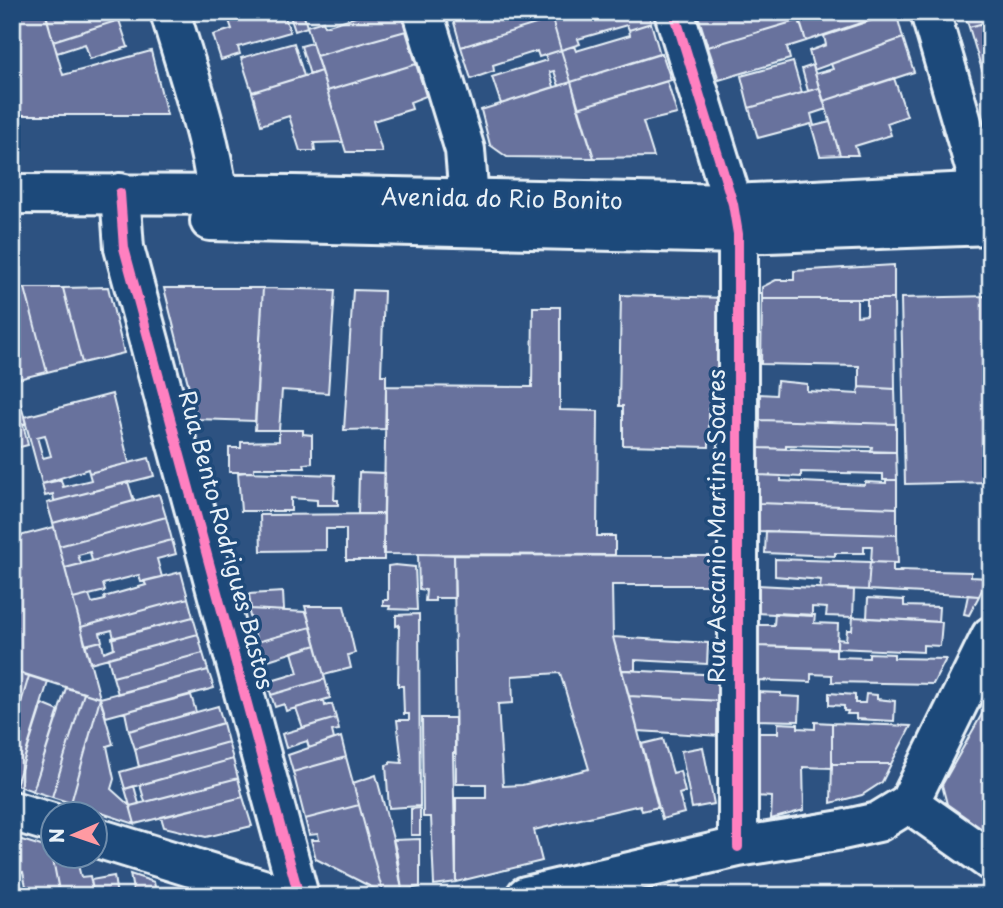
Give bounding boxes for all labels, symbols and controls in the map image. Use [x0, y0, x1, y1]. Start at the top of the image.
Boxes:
street label: Avenida do Rio Bonito [381, 178, 623, 217]
street label: Rua Ascanio Martins Soares [698, 369, 733, 683]
street label: Rua Bento Rodrigues Bastos [171, 386, 284, 693]
north arrow [38, 800, 108, 870]
text: N [42, 828, 70, 844]

